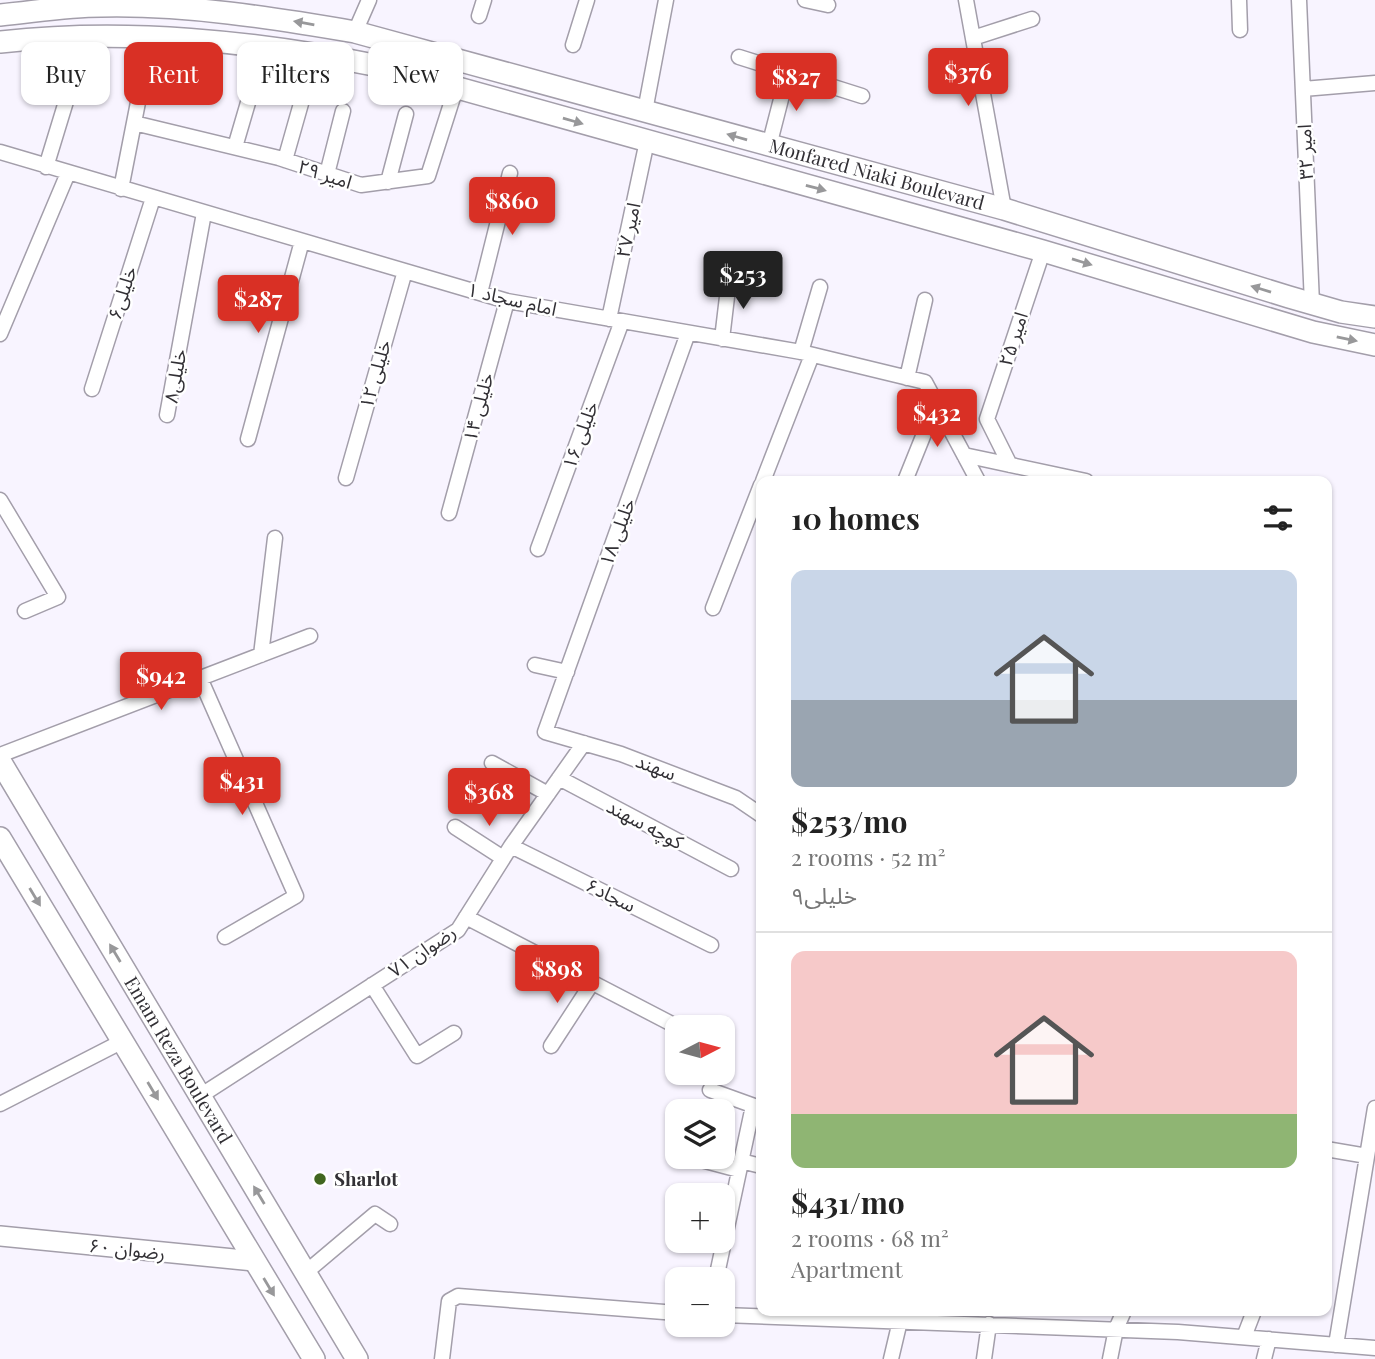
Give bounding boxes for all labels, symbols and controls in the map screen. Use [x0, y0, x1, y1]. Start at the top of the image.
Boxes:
one-way arrow [293, 17, 315, 28]
chip: Buy [21, 42, 110, 105]
chip: Rent [124, 42, 223, 105]
chip: Filters [237, 42, 354, 105]
chip: New [368, 42, 463, 105]
pin: $376 [927, 48, 1009, 108]
pin: $827 [755, 54, 837, 113]
text: $376 [944, 55, 992, 86]
text: $827 [772, 60, 820, 91]
one-way arrow [563, 116, 584, 126]
street label: امیر ۳۲ [1290, 124, 1318, 180]
one-way arrow [726, 131, 747, 141]
street label: Monfared Niaki Boulevard [766, 132, 988, 215]
street label: امیر ۲۹ [295, 152, 356, 194]
pin: $860 [471, 177, 553, 237]
one-way arrow [805, 183, 827, 194]
text: $860 [485, 184, 539, 215]
street label: امیر ۲۷ [609, 200, 646, 260]
pin: $253 [702, 252, 784, 311]
text: $253 [719, 258, 767, 289]
one-way arrow [1072, 258, 1093, 268]
street label: خلیلی۶ [100, 263, 142, 323]
street label: امام سجاد ۱ [464, 275, 560, 324]
pin: $287 [217, 276, 299, 335]
text: $287 [234, 282, 282, 313]
one-way arrow [1251, 283, 1272, 293]
street label: امیر ۲۵ [991, 308, 1033, 369]
one-way arrow [1336, 333, 1358, 344]
street label: خلیلی ۱۲ [352, 336, 396, 411]
street label: خلیلی۸ [156, 347, 192, 405]
street label: خلیلی ۱۴ [455, 369, 499, 444]
pin: $432 [896, 390, 978, 449]
text: $432 [913, 396, 961, 427]
street label: خلیلی ۱۶ [555, 397, 603, 472]
street label: خلیلی ۱۸ [592, 494, 640, 569]
text: 10 homes [791, 498, 920, 538]
icon: filters [1259, 499, 1297, 537]
icon: home [981, 616, 1107, 742]
pin: $942 [120, 652, 202, 712]
text: $942 [136, 659, 186, 690]
street label: سهند [632, 747, 680, 786]
pin: $431 [201, 758, 283, 817]
text: $431 [220, 764, 264, 795]
pin: $368 [448, 768, 530, 828]
text: $368 [464, 775, 514, 806]
street label: كوچه سهند [602, 792, 689, 856]
text: $253/mo [791, 801, 907, 841]
text: 2 rooms · 52 m² [791, 841, 945, 872]
street label: سجاد۶ [582, 871, 641, 917]
text: خلیلی۹ [791, 879, 857, 910]
one-way arrow [29, 887, 42, 906]
street label: رضوان ۷۱ [382, 918, 460, 982]
one-way arrow [108, 944, 121, 963]
pin: $898 [516, 946, 598, 1005]
text: $898 [531, 952, 583, 983]
street label: Emam Reza Boulevard [119, 971, 239, 1148]
icon: home [981, 997, 1107, 1123]
north arrow [665, 1015, 735, 1085]
map controls [665, 1015, 735, 1337]
one-way arrow [147, 1082, 159, 1101]
button: layers [665, 1099, 735, 1169]
place label: Sharlot [334, 1165, 398, 1191]
marker: Sharlot [312, 1171, 328, 1187]
text: $431/mo [791, 1182, 905, 1222]
button: + [665, 1183, 735, 1253]
one-way arrow [253, 1186, 265, 1205]
text: 2 rooms · 68 m² [791, 1222, 949, 1253]
street label: رضوان ۶۰ [88, 1231, 167, 1265]
text: Apartment [791, 1253, 903, 1284]
button: − [665, 1267, 735, 1337]
one-way arrow [263, 1277, 276, 1296]

